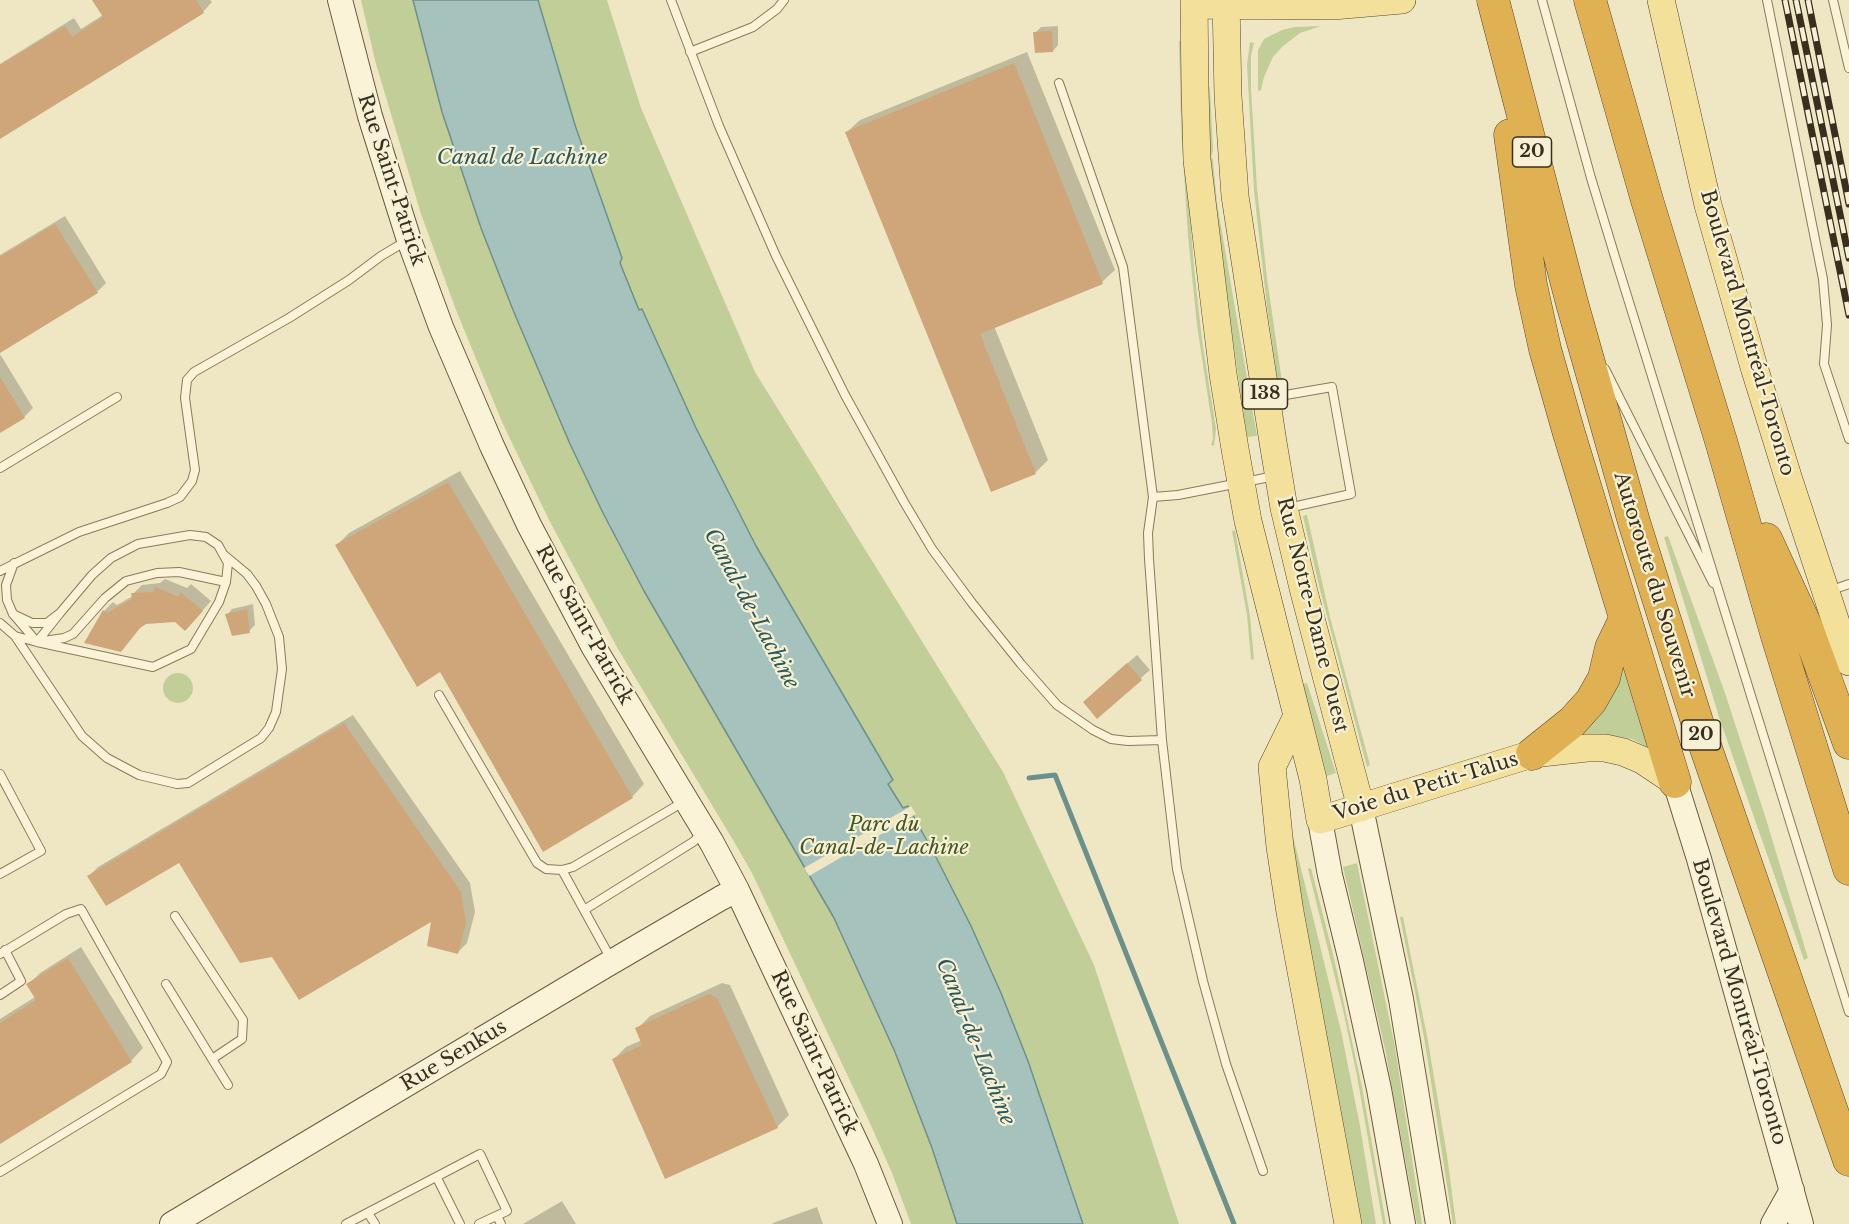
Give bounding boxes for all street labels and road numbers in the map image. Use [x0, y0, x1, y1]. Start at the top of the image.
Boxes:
street label: Rue Saint-Patrick [352, 91, 430, 269]
road number: 20 [1512, 137, 1552, 167]
street label: Boulevard Montréal-Toronto [1695, 187, 1799, 479]
road number: 138 [1242, 379, 1288, 409]
street label: Autoroute du Souvenir [1608, 469, 1700, 701]
street label: Rue Notre-Dame Ouest [1271, 495, 1353, 735]
street label: Rue Saint-Patrick [530, 541, 638, 709]
road number: 20 [1682, 720, 1720, 750]
street label: Voie du Petit-Talus [1331, 747, 1521, 827]
street label: Boulevard Montréal-Toronto [1687, 856, 1791, 1148]
street label: Rue Saint-Patrick [765, 967, 863, 1139]
street label: Rue Senkus [397, 1015, 511, 1097]

